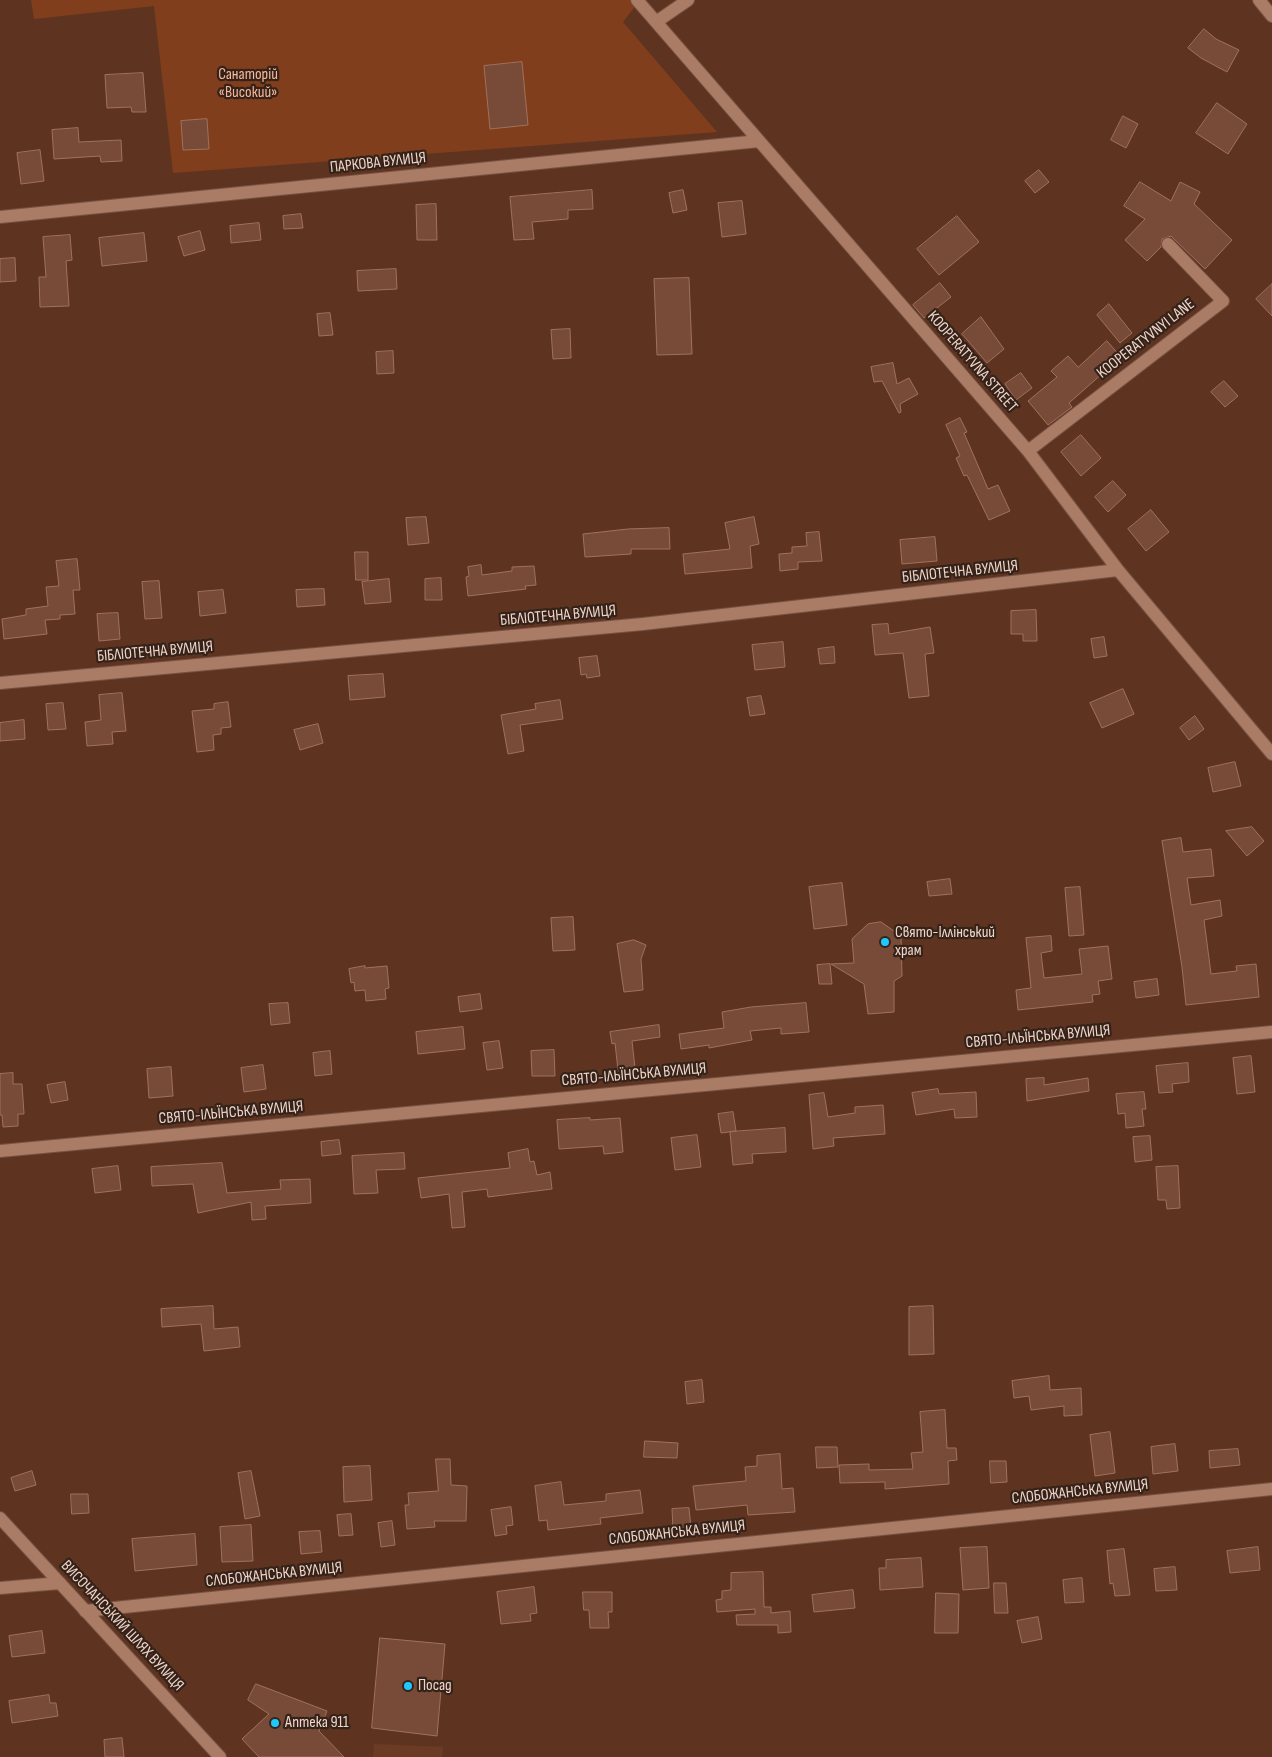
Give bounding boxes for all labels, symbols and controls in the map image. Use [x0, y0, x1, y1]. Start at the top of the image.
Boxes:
park label: Санаторій «Високий» [218, 65, 278, 103]
street label: ПАРКОВА ВУЛИЦЯ [329, 148, 427, 178]
street label: KOOPERATYVNYI LANE [1093, 295, 1199, 383]
street label: KOOPERATYVNA STREET [923, 307, 1021, 417]
street label: БІБЛІОТЕЧНА ВУЛИЦЯ [901, 556, 1019, 588]
street label: БІБЛІОТЕЧНА ВУЛИЦЯ [499, 601, 617, 631]
street label: БІБЛІОТЕЧНА ВУЛИЦЯ [96, 637, 214, 667]
place label: Свято-Іллінський храм [895, 923, 995, 961]
marker: Свято-Іллінський храм [879, 936, 891, 948]
street label: СВЯТО-ІЛЬЇНСЬКА ВУЛИЦЯ [965, 1021, 1111, 1053]
street label: СВЯТО-ІЛЬЇНСЬКА ВУЛИЦЯ [561, 1059, 707, 1091]
street label: СВЯТО-ІЛЬЇНСЬКА ВУЛИЦЯ [158, 1097, 304, 1129]
street label: СЛОБОЖАНСЬКА ВУЛИЦЯ [1011, 1475, 1149, 1509]
street label: СЛОБОЖАНСЬКА ВУЛИЦЯ [608, 1516, 746, 1550]
street label: ВИСОЧАНСЬКИЙ ШЛЯХ ВУЛИЦЯ [56, 1557, 188, 1695]
street label: СЛОБОЖАНСЬКА ВУЛИЦЯ [205, 1558, 343, 1592]
place label: Посад [418, 1676, 452, 1696]
marker: Посад [402, 1680, 414, 1692]
place label: Аптека 911 [285, 1713, 349, 1733]
marker: Аптека 911 [269, 1717, 281, 1729]

